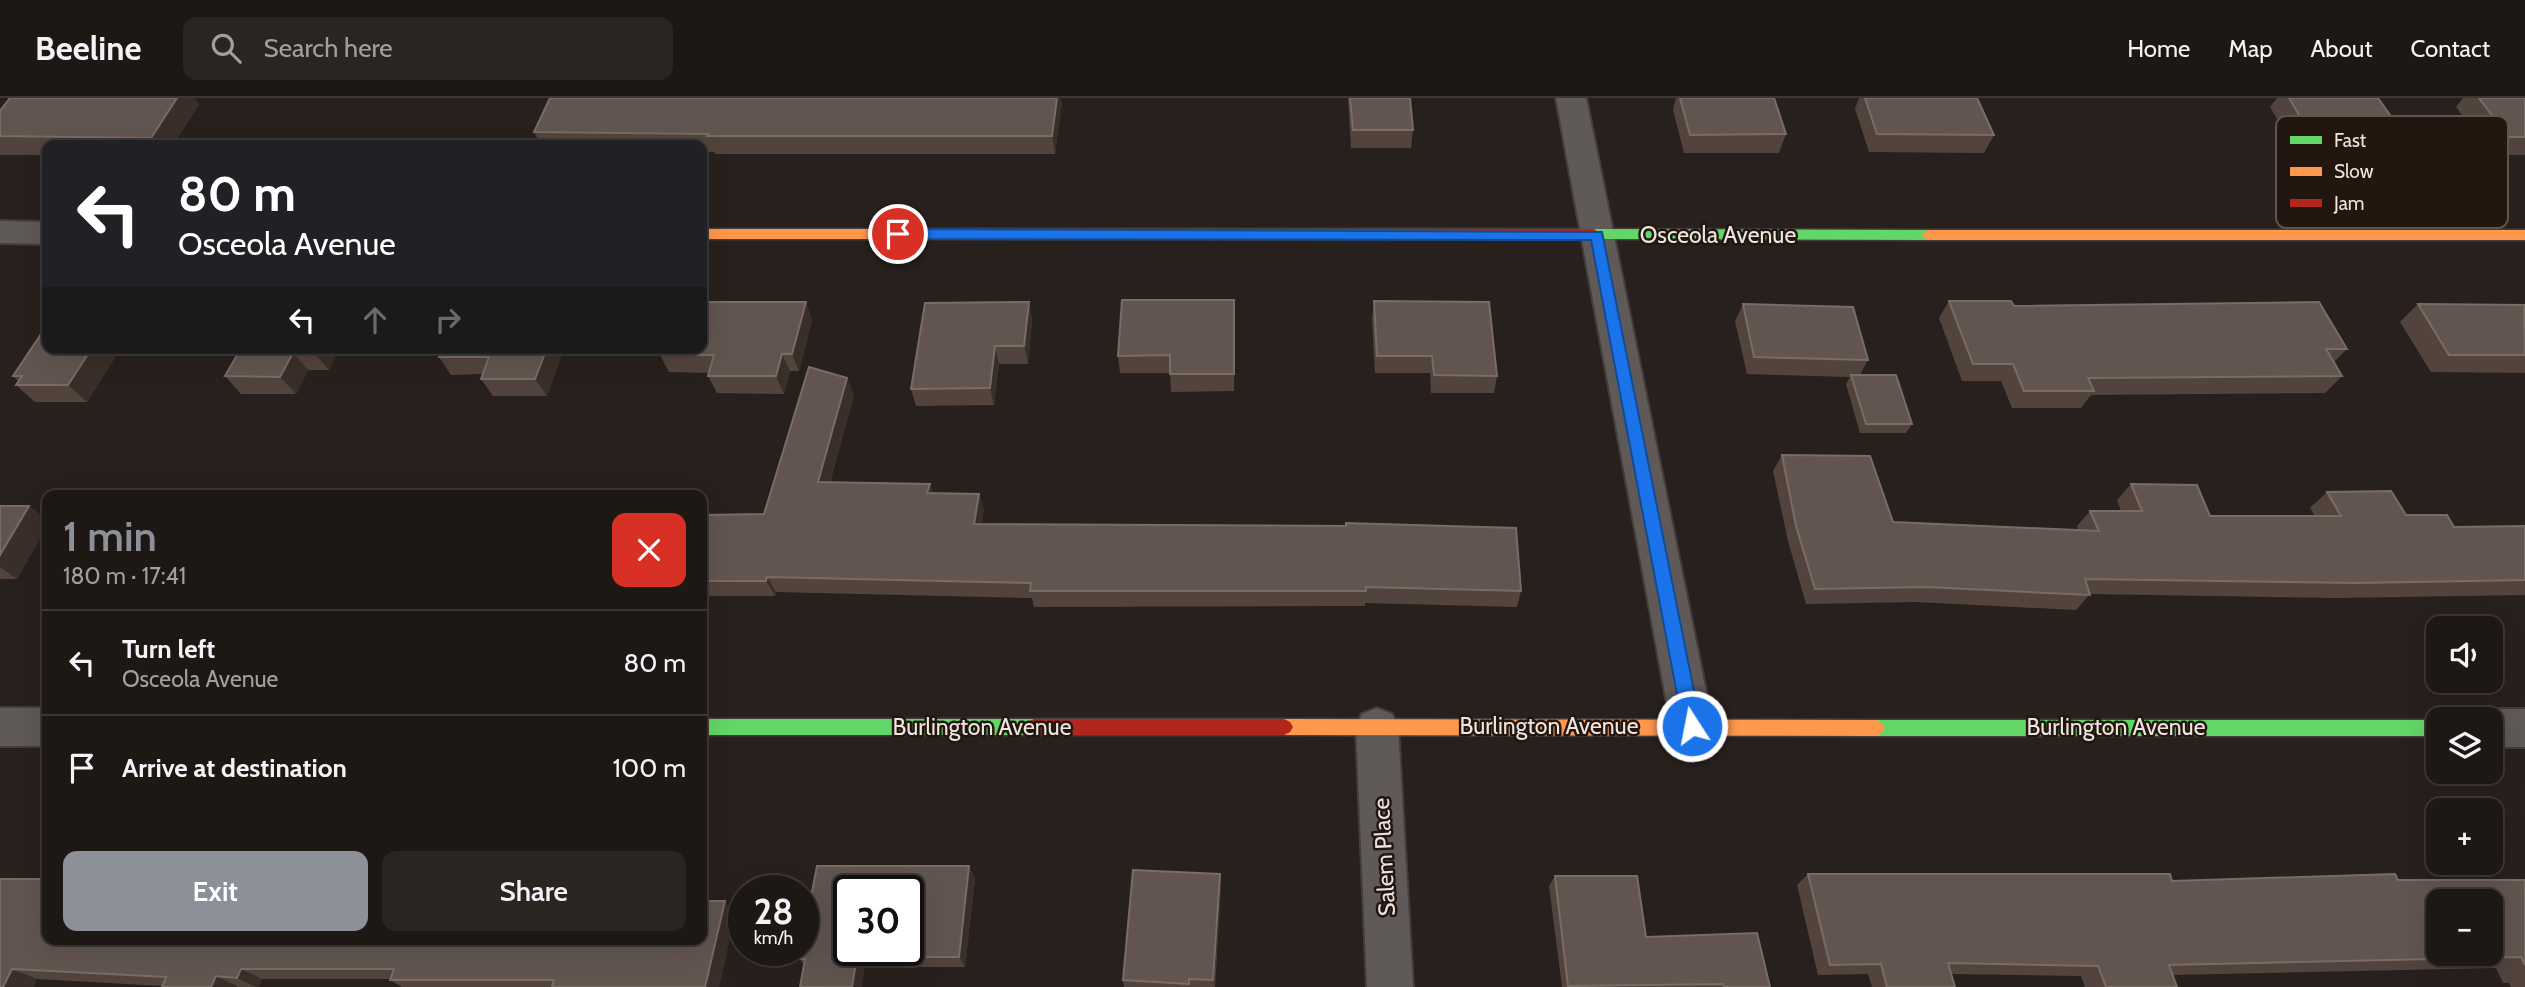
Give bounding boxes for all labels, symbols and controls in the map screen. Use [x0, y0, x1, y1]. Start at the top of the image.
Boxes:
search box [183, 17, 673, 80]
text: Beeline [35, 28, 141, 68]
icon: search [207, 29, 245, 67]
text: Search here [263, 32, 393, 64]
text: Home [2127, 34, 2190, 63]
text: Map [2228, 34, 2273, 63]
text: About [2311, 34, 2373, 63]
text: Contact [2411, 34, 2490, 63]
legend [2276, 116, 2508, 228]
text: Fast [2334, 129, 2367, 152]
text: Slow [2334, 160, 2374, 183]
text: 80 m [178, 164, 296, 223]
icon: left [63, 168, 154, 259]
text: Jam [2333, 192, 2364, 215]
pin [868, 204, 928, 264]
icon: arrive [879, 215, 917, 253]
street label: Osceola Avenue [1640, 221, 1796, 249]
text: Osceola Avenue [178, 224, 396, 263]
icon: left [283, 301, 321, 339]
icon: ahead [356, 301, 394, 339]
icon: right [429, 301, 467, 339]
text: 1 min [63, 510, 157, 562]
button: close [612, 513, 686, 587]
text: 180 m · 17:41 [63, 562, 186, 590]
map controls [2426, 616, 2503, 966]
button: sound [2426, 616, 2503, 693]
text: Turn left [122, 633, 215, 665]
icon: left [63, 644, 101, 682]
text: 80 m [623, 647, 686, 679]
text: Osceola Avenue [122, 665, 278, 693]
position arrow [1655, 689, 1729, 763]
button: layers [2426, 707, 2503, 784]
street label: Burlington Avenue [1460, 712, 1639, 740]
street label: Burlington Avenue [893, 713, 1072, 741]
street label: Burlington Avenue [2027, 713, 2206, 741]
icon: arrive [63, 749, 101, 787]
text: Arrive at destination [122, 752, 347, 784]
text: 100 m [613, 752, 686, 784]
street label: Salem Place [1367, 797, 1401, 917]
button: + [2426, 798, 2503, 875]
button: Exit [63, 851, 368, 931]
button: Share [382, 851, 686, 931]
speed limit sign: 30 [833, 875, 924, 966]
button: − [2426, 889, 2503, 966]
text: 28 [754, 890, 793, 933]
text: km/h [754, 927, 793, 949]

